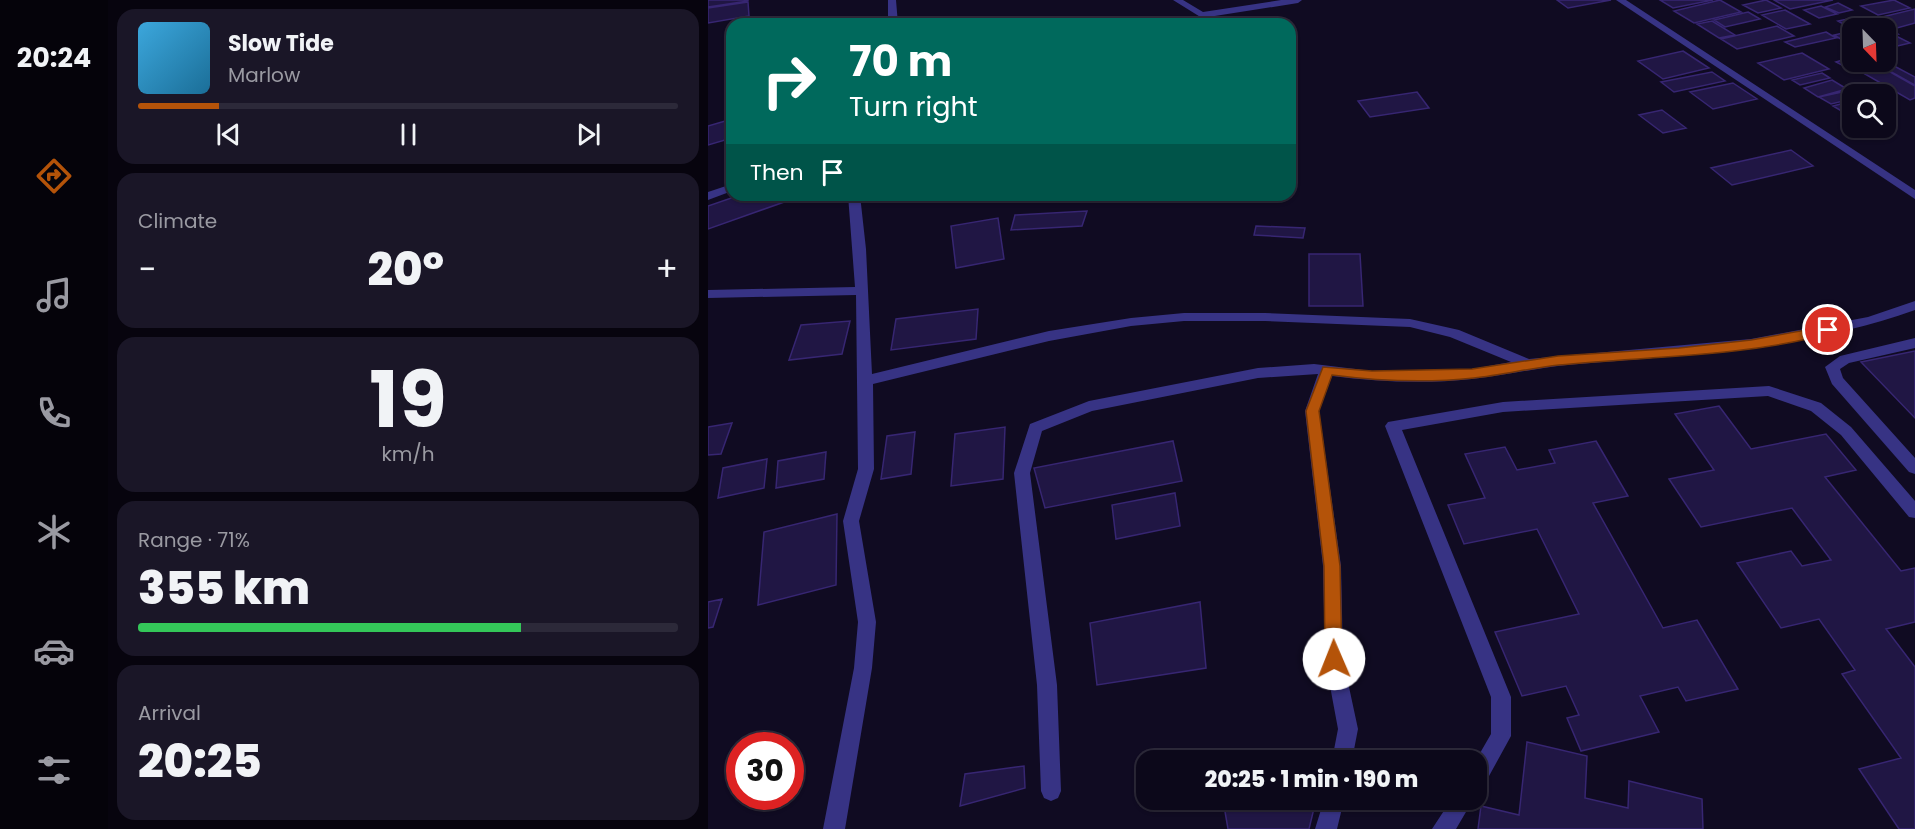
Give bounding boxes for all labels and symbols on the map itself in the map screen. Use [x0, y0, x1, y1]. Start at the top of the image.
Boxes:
north arrow [1842, 18, 1896, 72]
pin [1802, 304, 1853, 355]
position arrow [1302, 627, 1366, 691]
speed limit sign: 30 [726, 732, 804, 810]

